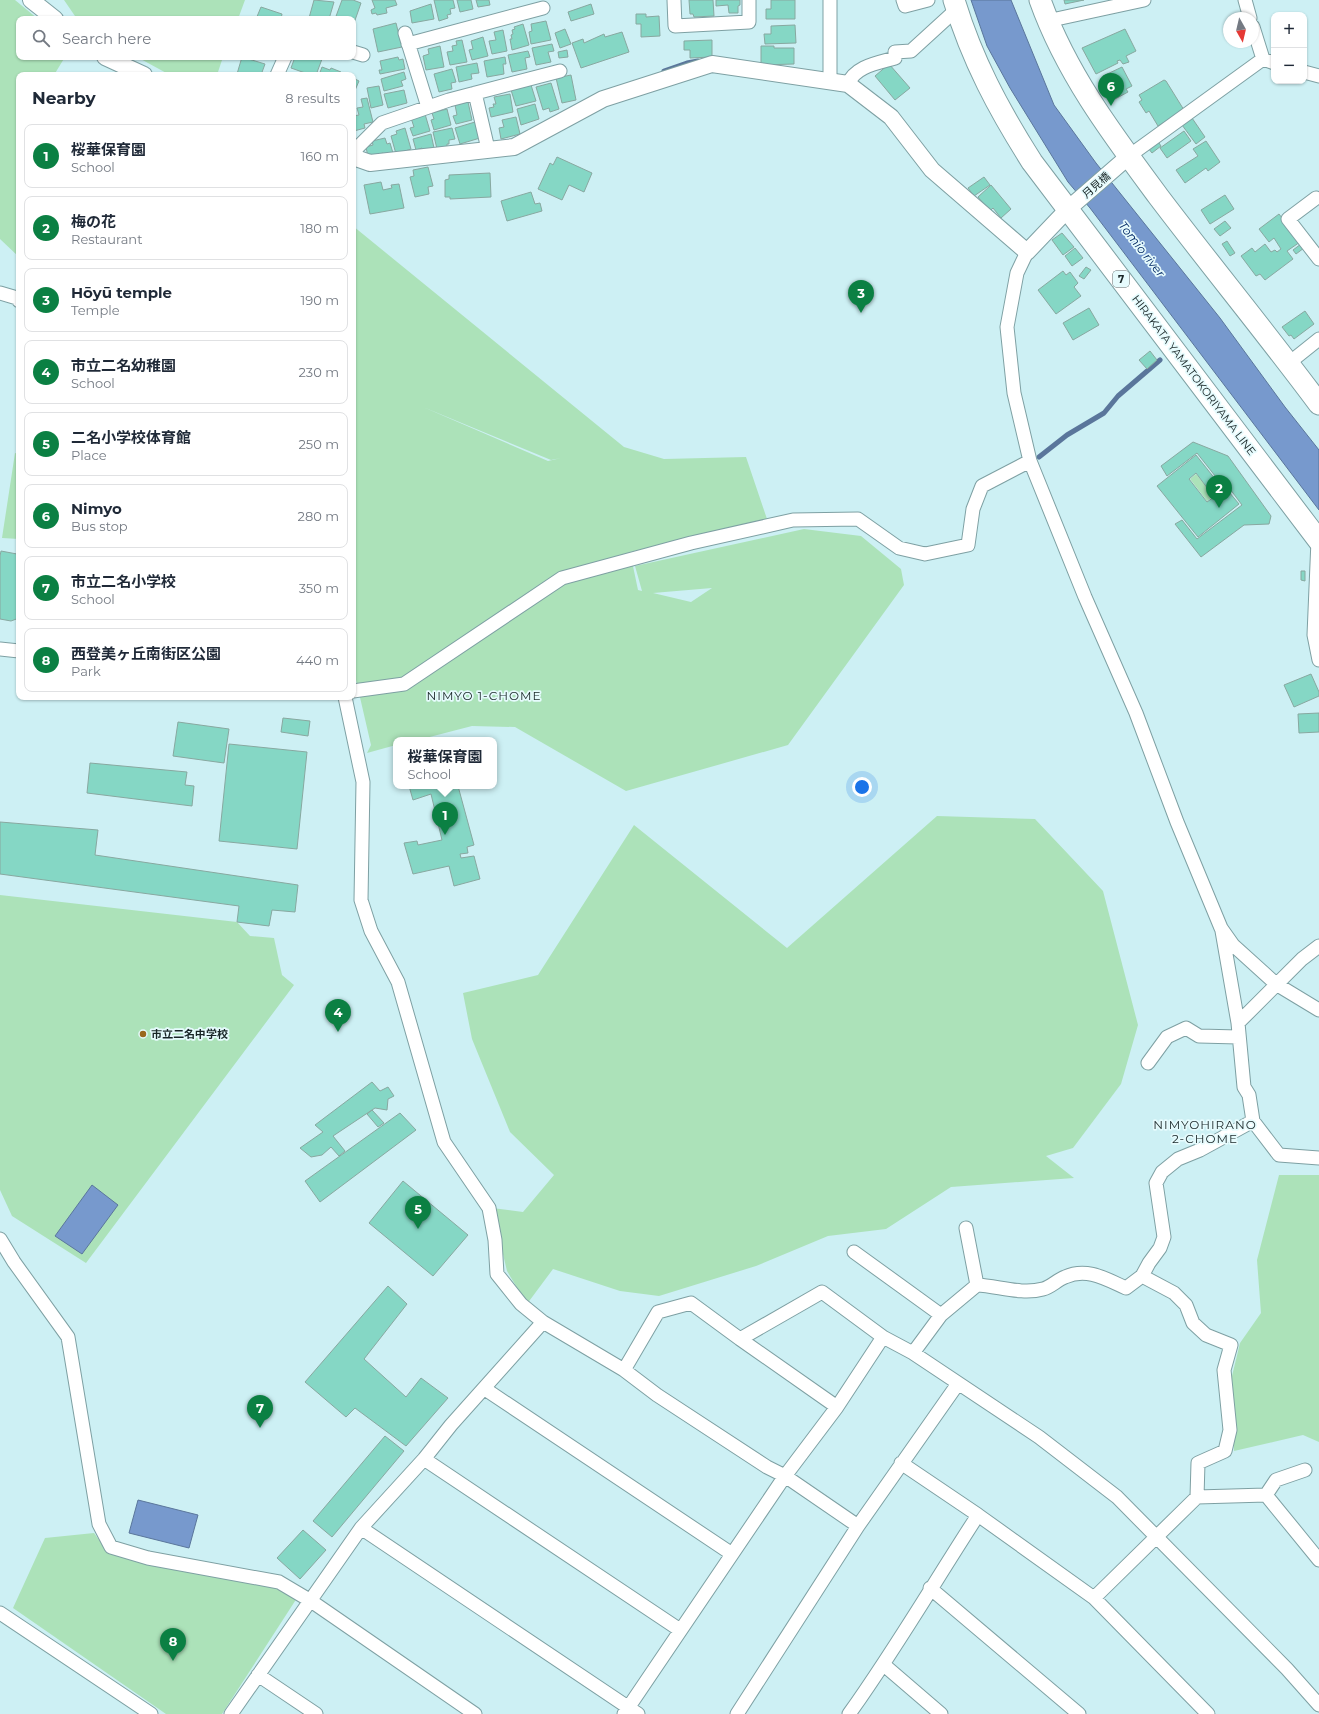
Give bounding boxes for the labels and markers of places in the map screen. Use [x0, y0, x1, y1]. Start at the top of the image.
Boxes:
pin: 6 [1098, 73, 1124, 106]
pin: 3 [848, 280, 874, 313]
pin: 2 [1206, 475, 1232, 508]
pin: 1 [432, 802, 458, 835]
pin: 4 [325, 999, 351, 1032]
place label: 市立二名中学校 [151, 1027, 228, 1041]
marker: 市立二名中学校 [138, 1029, 148, 1039]
pin: 5 [405, 1196, 431, 1229]
pin: 7 [247, 1395, 273, 1428]
pin: 8 [160, 1628, 186, 1661]

